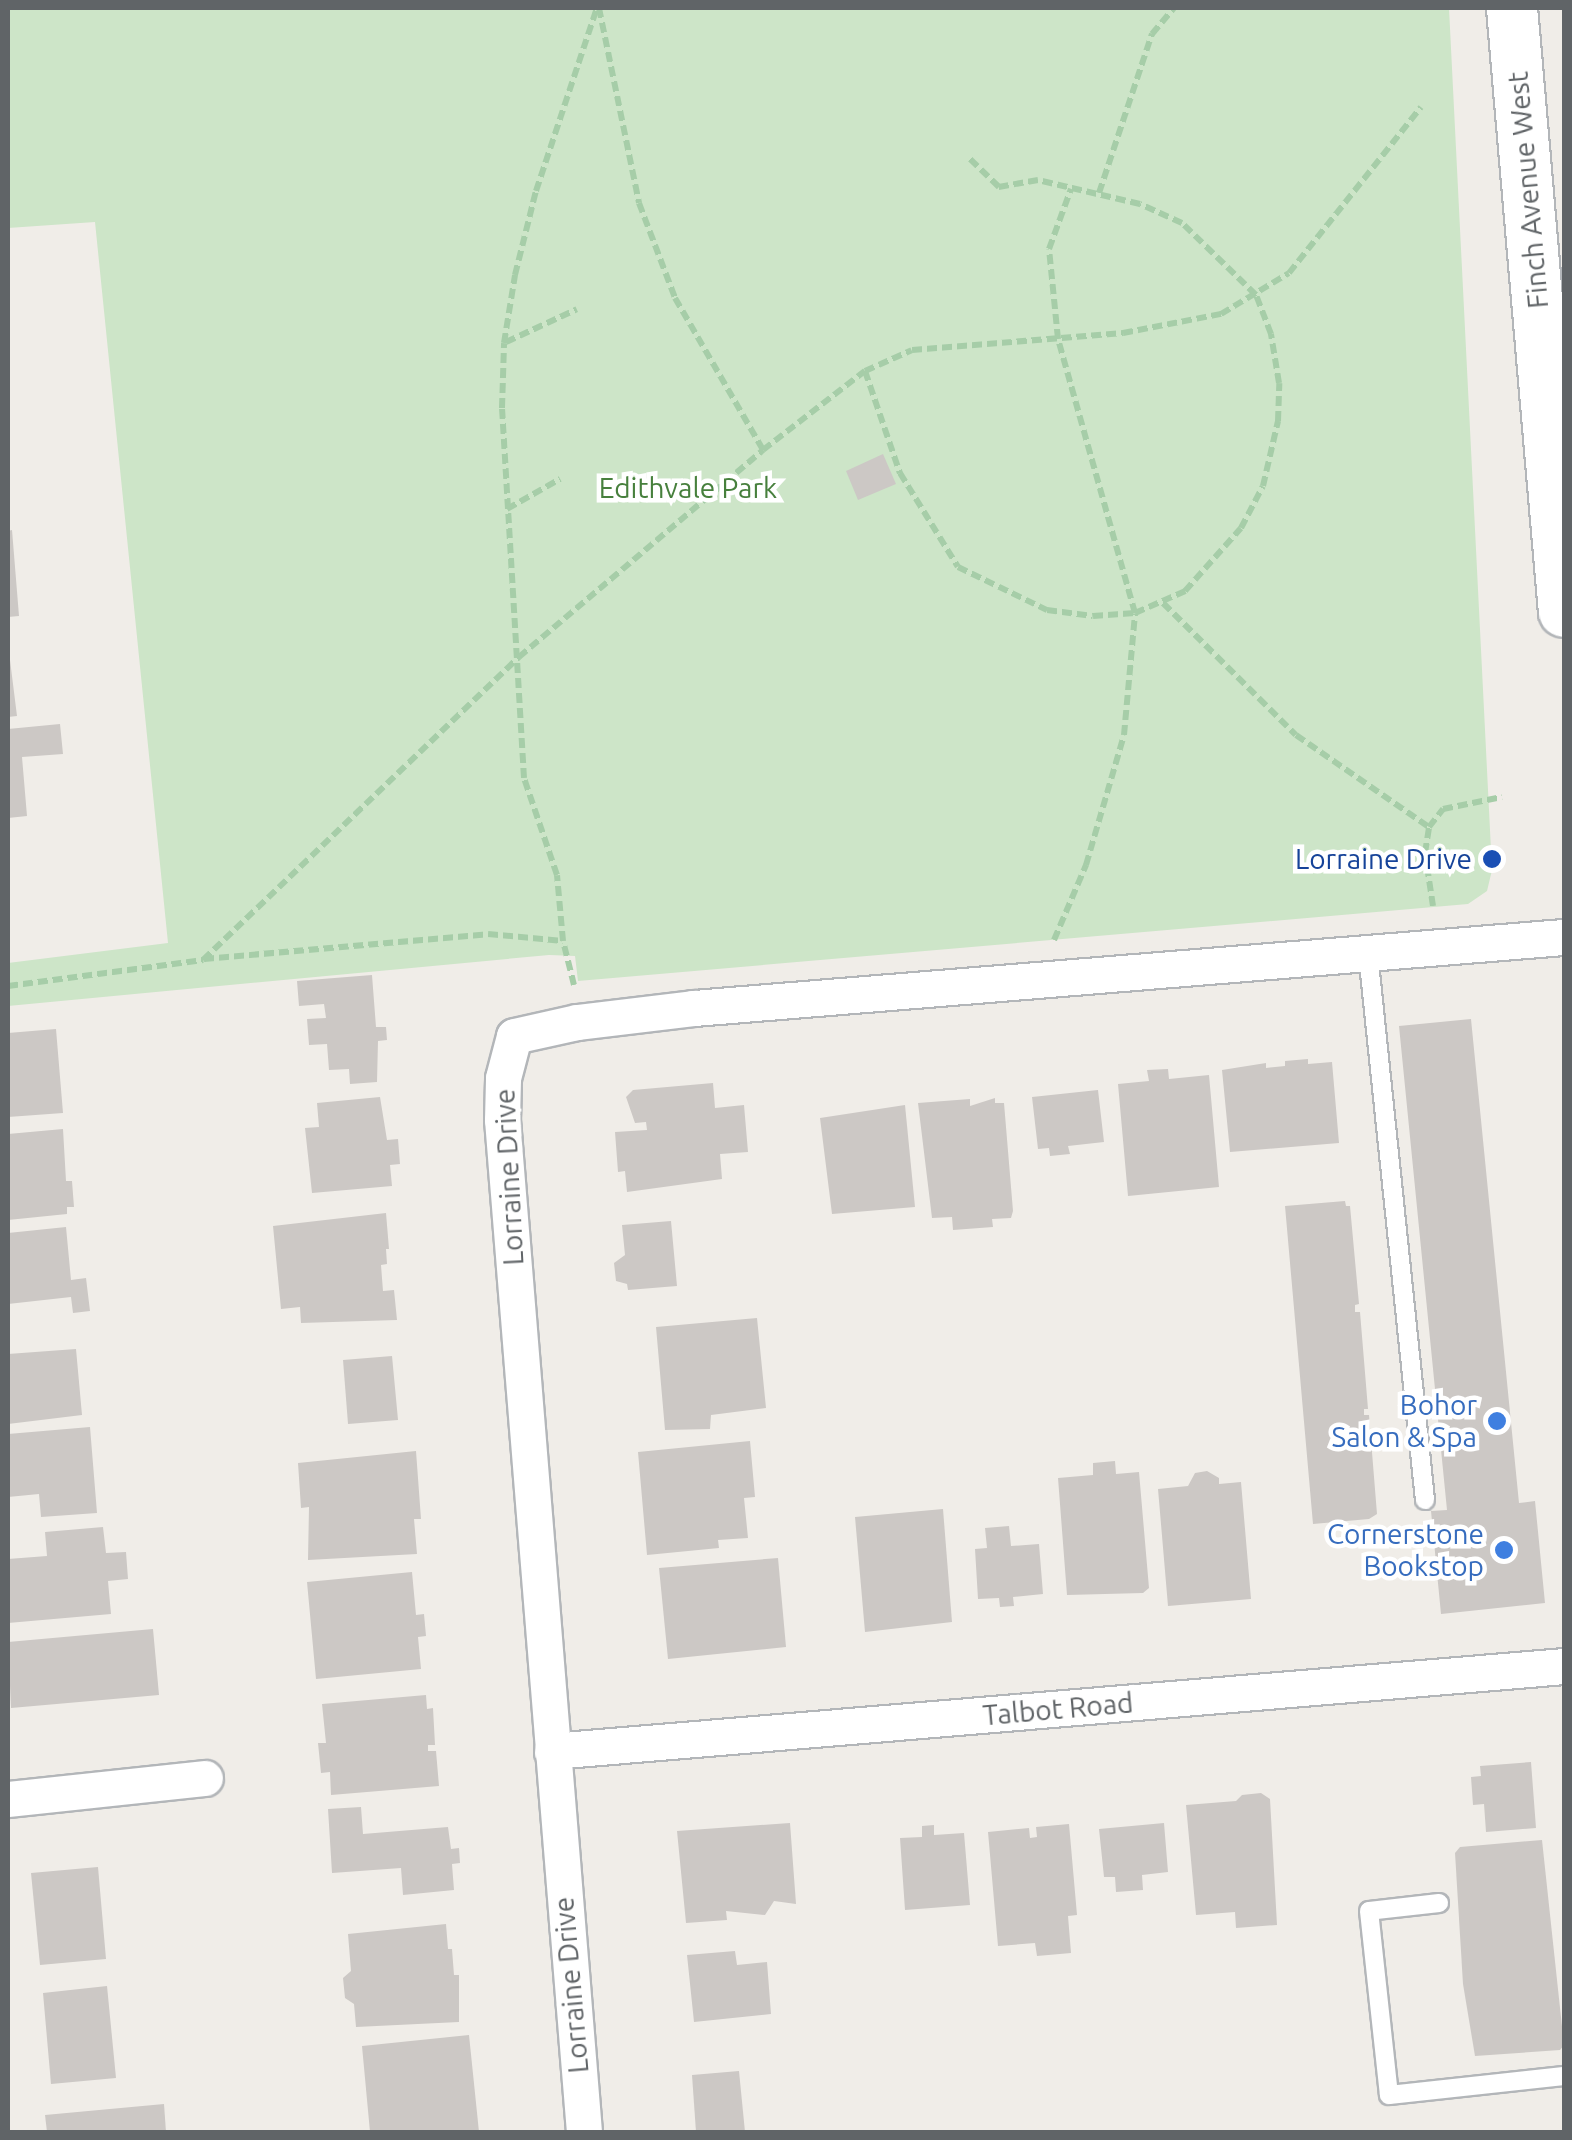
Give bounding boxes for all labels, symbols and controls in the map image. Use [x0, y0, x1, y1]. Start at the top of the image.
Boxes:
street label: Finch Avenue West [1501, 70, 1555, 310]
park label: Edithvale Park [599, 471, 777, 505]
place label: Lorraine Drive [1295, 842, 1472, 876]
marker: Lorraine Drive [1481, 848, 1503, 870]
street label: Lorraine Drive [488, 1088, 530, 1266]
place label: Bohor Salon & Spa [1332, 1388, 1477, 1454]
marker: Bohor Salon & Spa [1486, 1410, 1508, 1432]
place label: Cornerstone Bookstop [1327, 1517, 1484, 1583]
marker: Cornerstone Bookstop [1493, 1539, 1515, 1561]
street label: Talbot Road [981, 1686, 1135, 1732]
street label: Lorraine Drive [547, 1895, 595, 2075]

